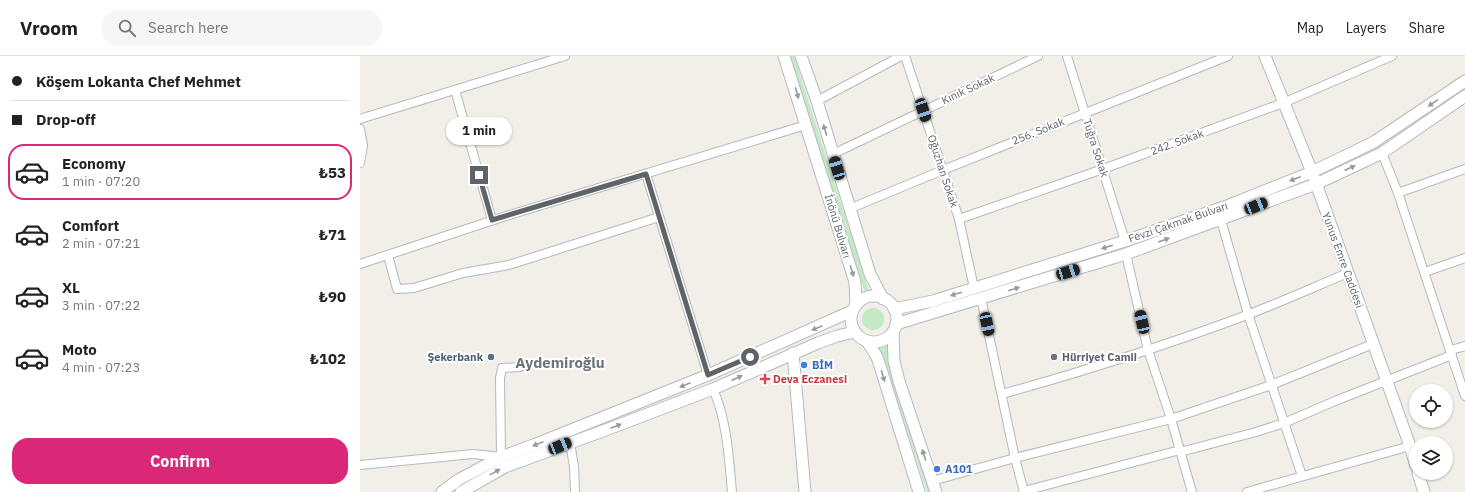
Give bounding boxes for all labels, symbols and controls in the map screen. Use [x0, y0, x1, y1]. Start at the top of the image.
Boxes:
search box [102, 10, 382, 46]
text: Vroom [20, 16, 78, 40]
icon: search [116, 17, 138, 39]
text: Search here [148, 18, 228, 37]
text: Map [1297, 19, 1324, 37]
text: Layers [1346, 19, 1387, 37]
text: Share [1409, 19, 1445, 37]
street label: Kınık Sokak [939, 71, 997, 107]
text: Köşem Lokanta Chef Mehmet [36, 72, 241, 91]
one-way arrow [794, 87, 800, 99]
car [914, 97, 932, 123]
one-way arrow [1428, 99, 1438, 107]
text: Drop-off [36, 110, 96, 129]
street label: 256. Sokak [1010, 114, 1066, 148]
callout: 1 min [446, 117, 512, 145]
street label: Tuğra Sokak [1080, 117, 1112, 179]
text: 1 min [462, 122, 496, 139]
one-way arrow [822, 124, 828, 136]
street label: 242. Sokak [1149, 126, 1206, 158]
street label: Oğuzhan Sokak [925, 133, 961, 209]
icon: car [14, 154, 50, 190]
text: Economy [62, 154, 126, 173]
car [828, 155, 846, 181]
text: ₺53 [319, 163, 346, 182]
one-way arrow [1345, 165, 1356, 171]
route end [470, 166, 488, 184]
text: 1 min · 07:20 [62, 173, 140, 190]
one-way arrow [1288, 176, 1300, 182]
street label: İnönü Bulvarı [822, 192, 854, 260]
car [1243, 196, 1269, 216]
street label: Fevzi Çakmak Bulvarı [1126, 198, 1230, 246]
street label: Yunus Emre Caddesi [1319, 210, 1367, 310]
icon: car [14, 216, 50, 252]
text: Comfort [62, 216, 119, 235]
text: ₺71 [319, 225, 346, 244]
text: 2 min · 07:21 [62, 235, 140, 252]
one-way arrow [1159, 237, 1171, 243]
one-way arrow [1100, 244, 1112, 250]
car [1055, 263, 1081, 281]
one-way arrow [849, 265, 855, 277]
icon: car [14, 278, 50, 314]
text: XL [62, 278, 80, 297]
one-way arrow [1008, 286, 1020, 292]
text: ₺90 [319, 287, 346, 306]
one-way arrow [949, 291, 961, 297]
text: 3 min · 07:22 [62, 297, 140, 314]
car [1133, 309, 1151, 335]
car [979, 311, 995, 337]
one-way arrow [810, 325, 822, 331]
icon: car [14, 340, 50, 376]
text: Moto [62, 340, 97, 359]
route start [741, 348, 759, 366]
text: ₺102 [310, 349, 346, 368]
place label: Şekerbank [427, 350, 484, 364]
place label: Hürriyet Camii [1062, 350, 1137, 364]
marker: Şekerbank [486, 352, 496, 362]
marker: Hürriyet Camii [1049, 352, 1059, 362]
district label: Aydemiroğlu [515, 353, 605, 372]
place label: BİM [812, 358, 833, 372]
text: 4 min · 07:23 [62, 359, 140, 376]
marker: BİM [799, 360, 809, 370]
one-way arrow [880, 370, 886, 382]
place label: Deva Eczanesi [773, 372, 847, 386]
marker: Deva Eczanesi [760, 374, 770, 384]
one-way arrow [731, 375, 742, 381]
one-way arrow [678, 382, 690, 388]
map controls [1409, 384, 1453, 480]
button: locate [1409, 384, 1453, 428]
one-way arrow [610, 423, 622, 429]
car [547, 436, 573, 456]
button: layers [1409, 436, 1453, 480]
button: Confirm [12, 438, 348, 484]
one-way arrow [532, 441, 544, 447]
one-way arrow [921, 449, 927, 461]
place label: A101 [945, 462, 973, 476]
marker: A101 [932, 464, 942, 474]
one-way arrow [489, 469, 500, 476]

